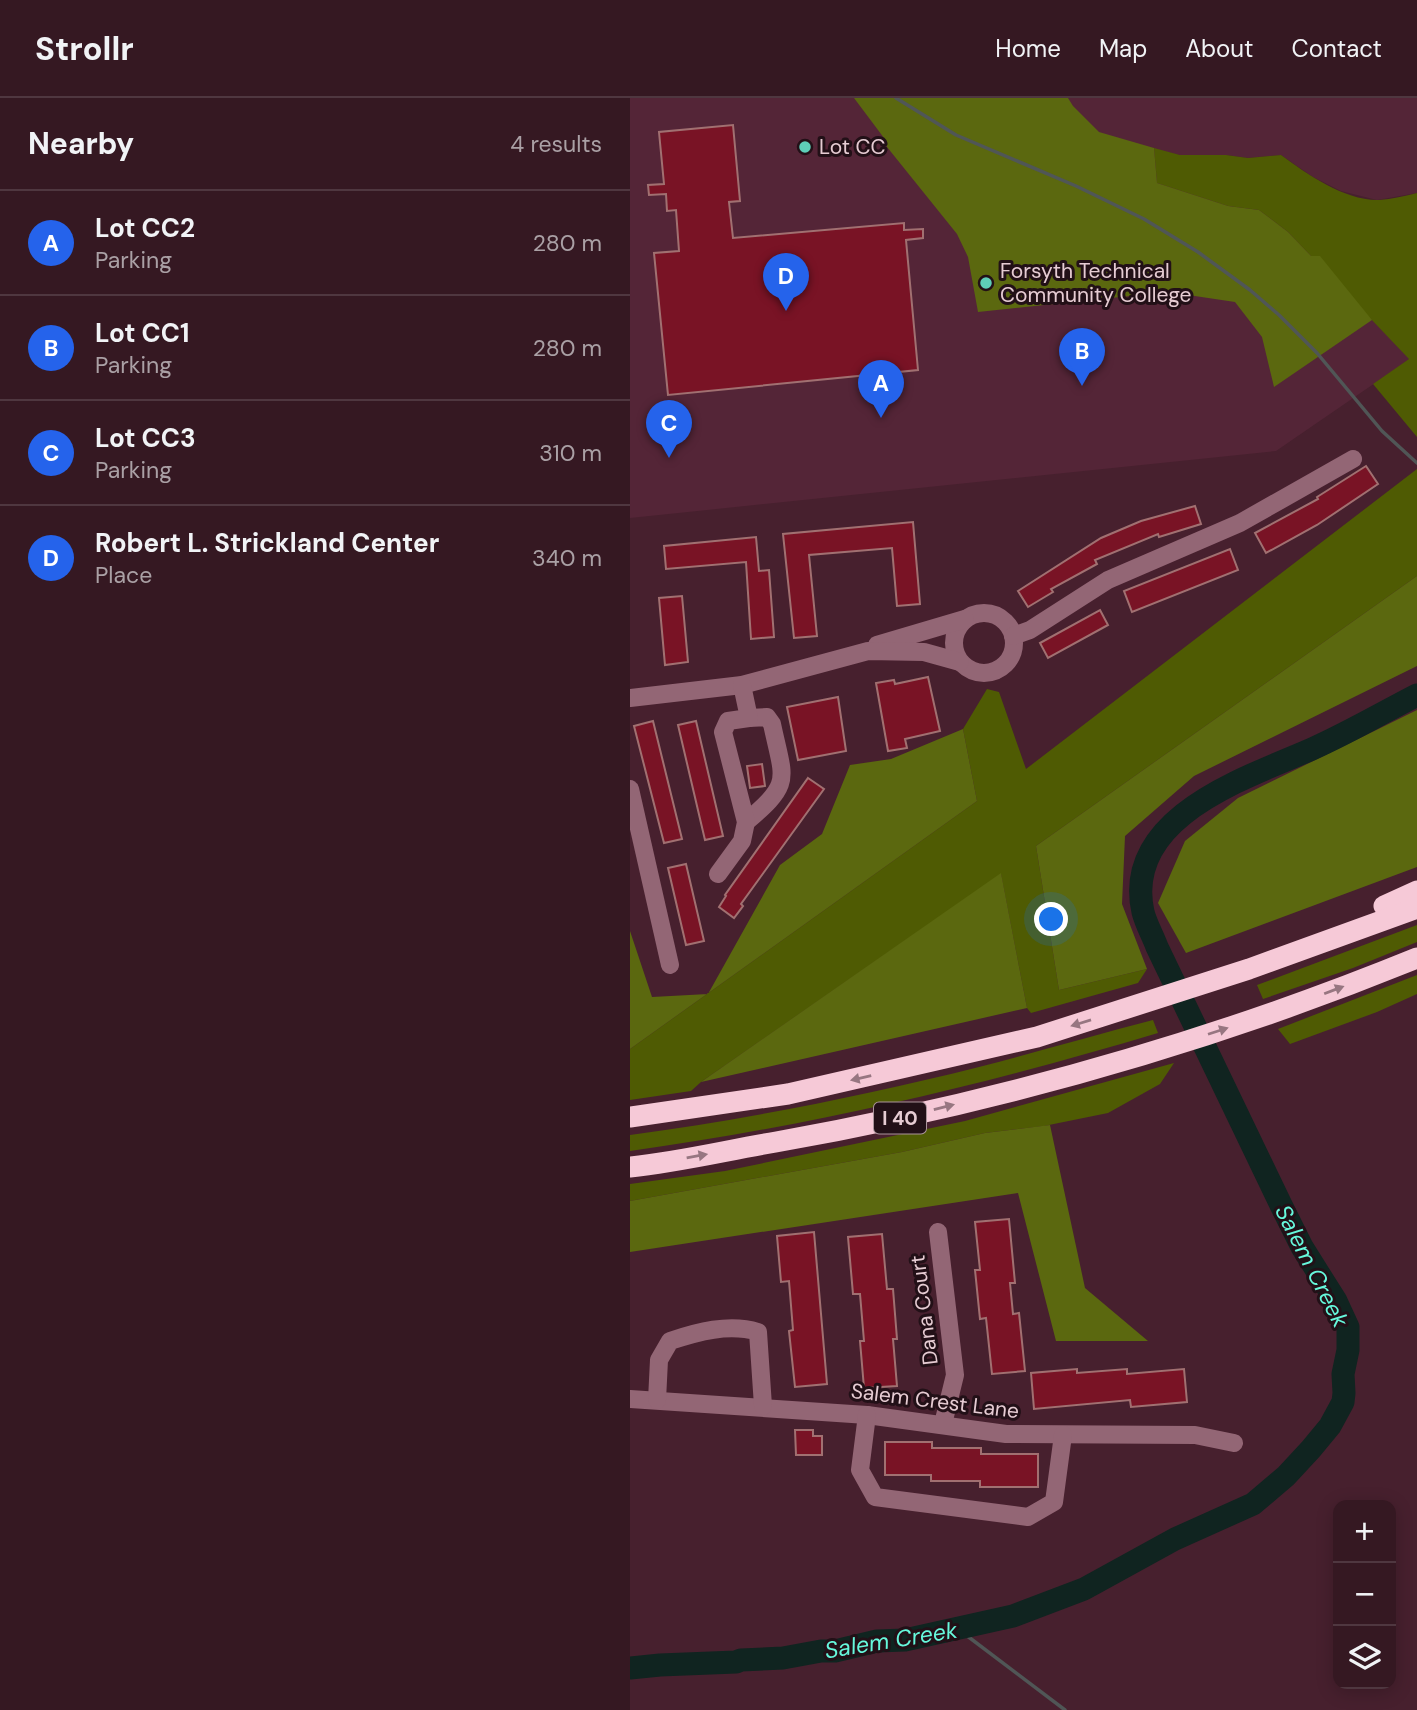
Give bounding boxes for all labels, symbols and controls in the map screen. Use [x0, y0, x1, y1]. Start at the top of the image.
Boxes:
text: Strollr [35, 27, 134, 70]
text: Home [995, 33, 1061, 64]
text: Map [1099, 33, 1147, 64]
text: About [1185, 33, 1254, 64]
text: Contact [1292, 33, 1382, 64]
text: Nearby [28, 124, 134, 163]
text: 4 results [510, 129, 602, 159]
place label: Lot CC [819, 133, 886, 161]
marker: Lot CC [797, 139, 813, 155]
text: Lot CC2 [95, 211, 195, 245]
text: A [43, 228, 59, 258]
text: 280 m [533, 228, 602, 258]
text: Parking [95, 245, 172, 275]
pin: D [763, 253, 809, 311]
place label: Forsyth Technical Community College [1000, 257, 1192, 309]
marker: Forsyth Technical Community College [978, 275, 994, 291]
text: Lot CC1 [95, 316, 189, 350]
pin: B [1059, 328, 1105, 386]
text: B [44, 333, 58, 363]
text: 280 m [533, 333, 602, 363]
text: Parking [95, 350, 172, 380]
pin: A [858, 360, 904, 418]
pin: C [646, 400, 692, 458]
text: Lot CC3 [95, 421, 196, 455]
text: C [43, 438, 59, 468]
text: 310 m [539, 438, 602, 468]
text: Parking [95, 455, 172, 485]
text: Robert L. Strickland Center [95, 526, 439, 560]
text: D [43, 543, 59, 573]
text: 340 m [532, 543, 602, 573]
text: Place [95, 560, 152, 590]
your location [1034, 902, 1068, 936]
one-way arrow [1324, 984, 1345, 995]
one-way arrow [1071, 1018, 1092, 1029]
one-way arrow [1208, 1025, 1229, 1036]
one-way arrow [850, 1072, 872, 1083]
one-way arrow [933, 1101, 955, 1112]
road number: I 40 [874, 1102, 926, 1134]
one-way arrow [686, 1150, 708, 1161]
water label: Salem Creek [1268, 1200, 1356, 1333]
street label: Dana Court [903, 1253, 945, 1367]
street label: Salem Crest Lane [849, 1377, 1021, 1425]
map controls [1333, 1500, 1396, 1689]
button: + [1333, 1500, 1396, 1563]
button: − [1333, 1563, 1396, 1626]
water label: Salem Creek [823, 1615, 960, 1665]
button: layers [1333, 1626, 1396, 1689]

